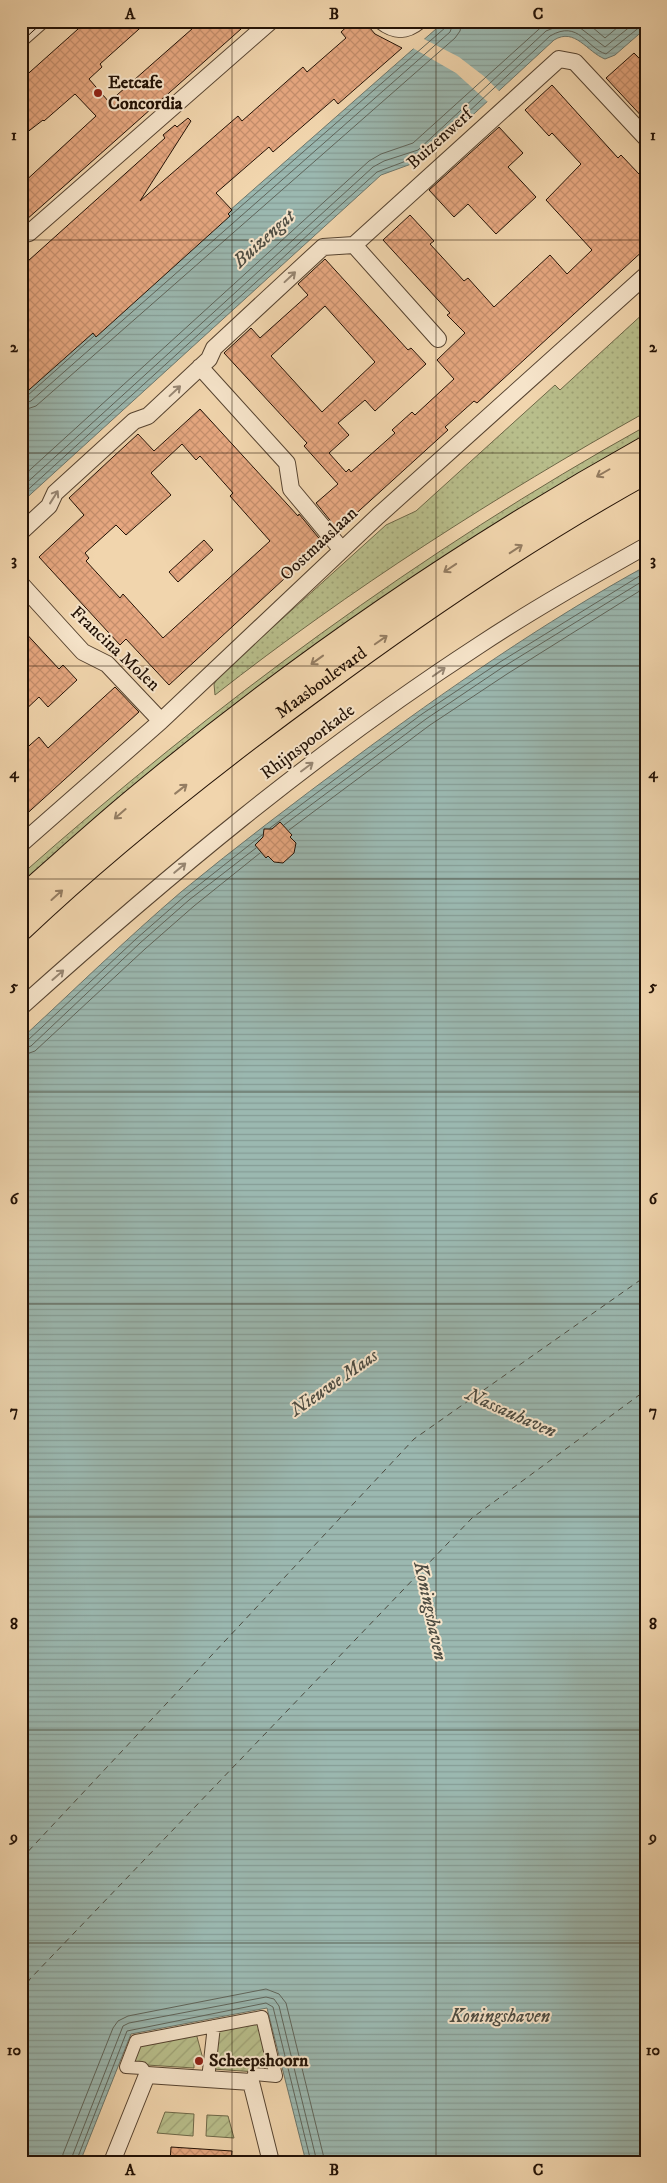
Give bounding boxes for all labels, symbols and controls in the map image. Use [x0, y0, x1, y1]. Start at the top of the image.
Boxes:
text: A [124, 4, 136, 24]
text: B [329, 4, 339, 24]
text: C [533, 4, 543, 24]
place label: Eetcafe Concordia [108, 72, 183, 115]
marker: Eetcafe Concordia [92, 87, 104, 99]
street label: Buizenwerf [403, 102, 480, 174]
text: 1 [11, 125, 17, 145]
text: 1 [650, 125, 656, 145]
water label: Buizengat [228, 204, 301, 273]
one-way arrow [284, 271, 297, 283]
text: 2 [10, 337, 19, 357]
text: 2 [649, 337, 658, 357]
one-way arrow [169, 385, 181, 397]
one-way arrow [597, 468, 611, 478]
one-way arrow [49, 490, 60, 504]
street label: Oostmaaslaan [276, 502, 363, 586]
one-way arrow [508, 543, 522, 553]
text: 3 [11, 550, 17, 570]
text: 3 [650, 550, 656, 570]
one-way arrow [444, 563, 458, 573]
street label: Francina Molen [66, 602, 165, 696]
one-way arrow [374, 635, 388, 645]
street label: Maasboulevard [272, 642, 371, 724]
one-way arrow [310, 655, 324, 665]
one-way arrow [432, 667, 446, 677]
street label: Rhijnspoorkade [257, 700, 359, 784]
one-way arrow [300, 762, 314, 772]
text: 4 [8, 763, 19, 783]
text: 4 [647, 763, 658, 783]
one-way arrow [174, 784, 187, 795]
one-way arrow [113, 808, 126, 819]
one-way arrow [174, 863, 187, 874]
one-way arrow [51, 889, 64, 901]
one-way arrow [51, 969, 64, 981]
text: 5 [9, 976, 18, 996]
text: 5 [648, 976, 657, 996]
text: 6 [10, 1189, 20, 1209]
text: 6 [649, 1189, 659, 1209]
water label: Nieuwe Maas [285, 1344, 383, 1422]
water label: Nassauhaven [461, 1382, 560, 1443]
text: 7 [10, 1401, 18, 1421]
text: 7 [649, 1401, 657, 1421]
water label: Koningshaven [408, 1559, 452, 1663]
text: 8 [10, 1614, 18, 1634]
text: 8 [649, 1614, 657, 1634]
text: 9 [9, 1827, 18, 1847]
text: 9 [648, 1827, 657, 1847]
water label: Koningshaven [449, 2005, 550, 2028]
text: 10 [7, 2040, 22, 2060]
text: 10 [646, 2040, 661, 2060]
place label: Scheepshoorn [209, 2050, 309, 2072]
marker: Scheepshoorn [193, 2055, 205, 2067]
text: A [124, 2160, 136, 2180]
text: B [329, 2160, 339, 2180]
text: C [533, 2160, 543, 2180]

